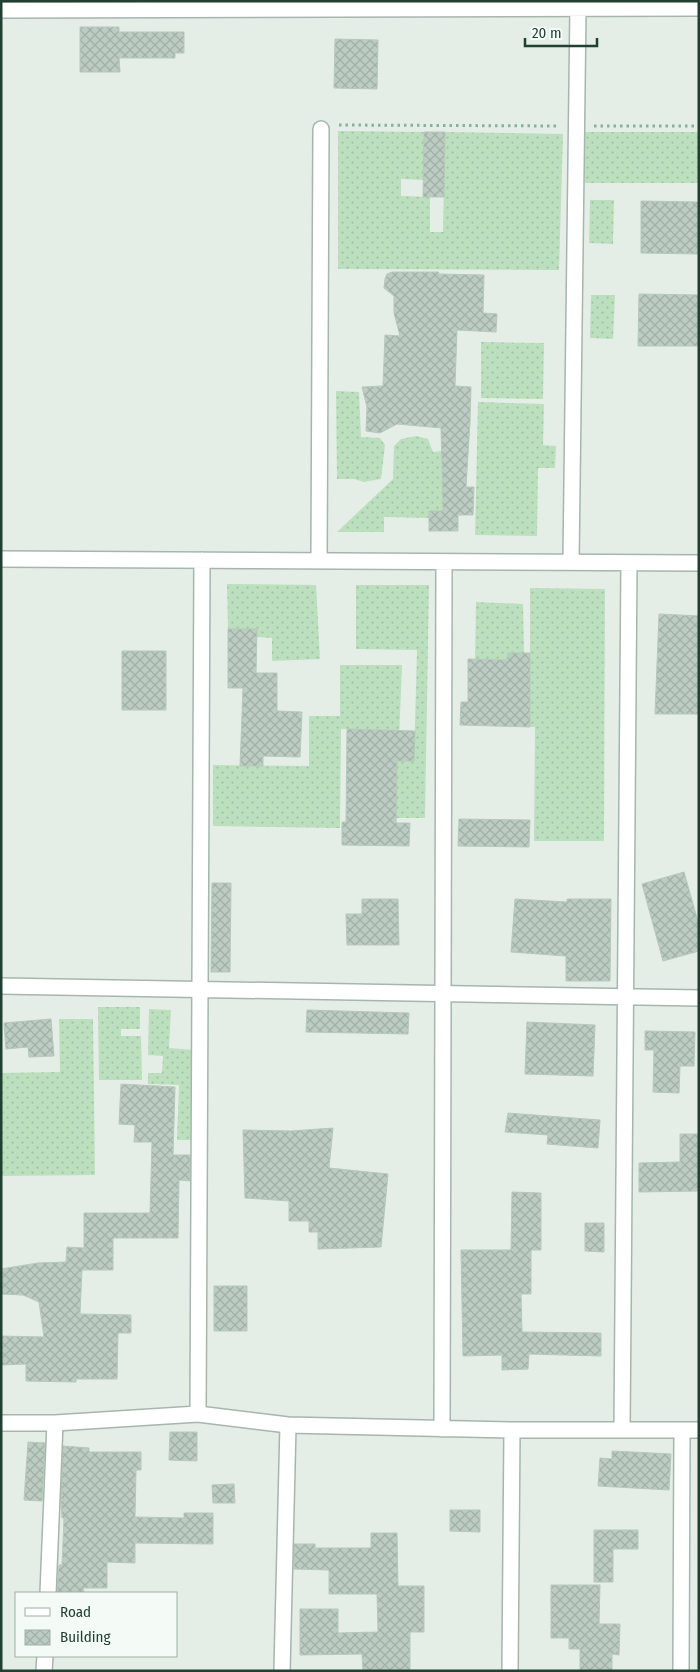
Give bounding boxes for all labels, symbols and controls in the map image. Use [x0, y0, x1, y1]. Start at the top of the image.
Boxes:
scale bar [525, 15, 598, 47]
text: 20 m [532, 24, 562, 42]
legend [15, 1592, 178, 1657]
text: Road [60, 1603, 91, 1621]
text: Building [60, 1628, 111, 1646]

